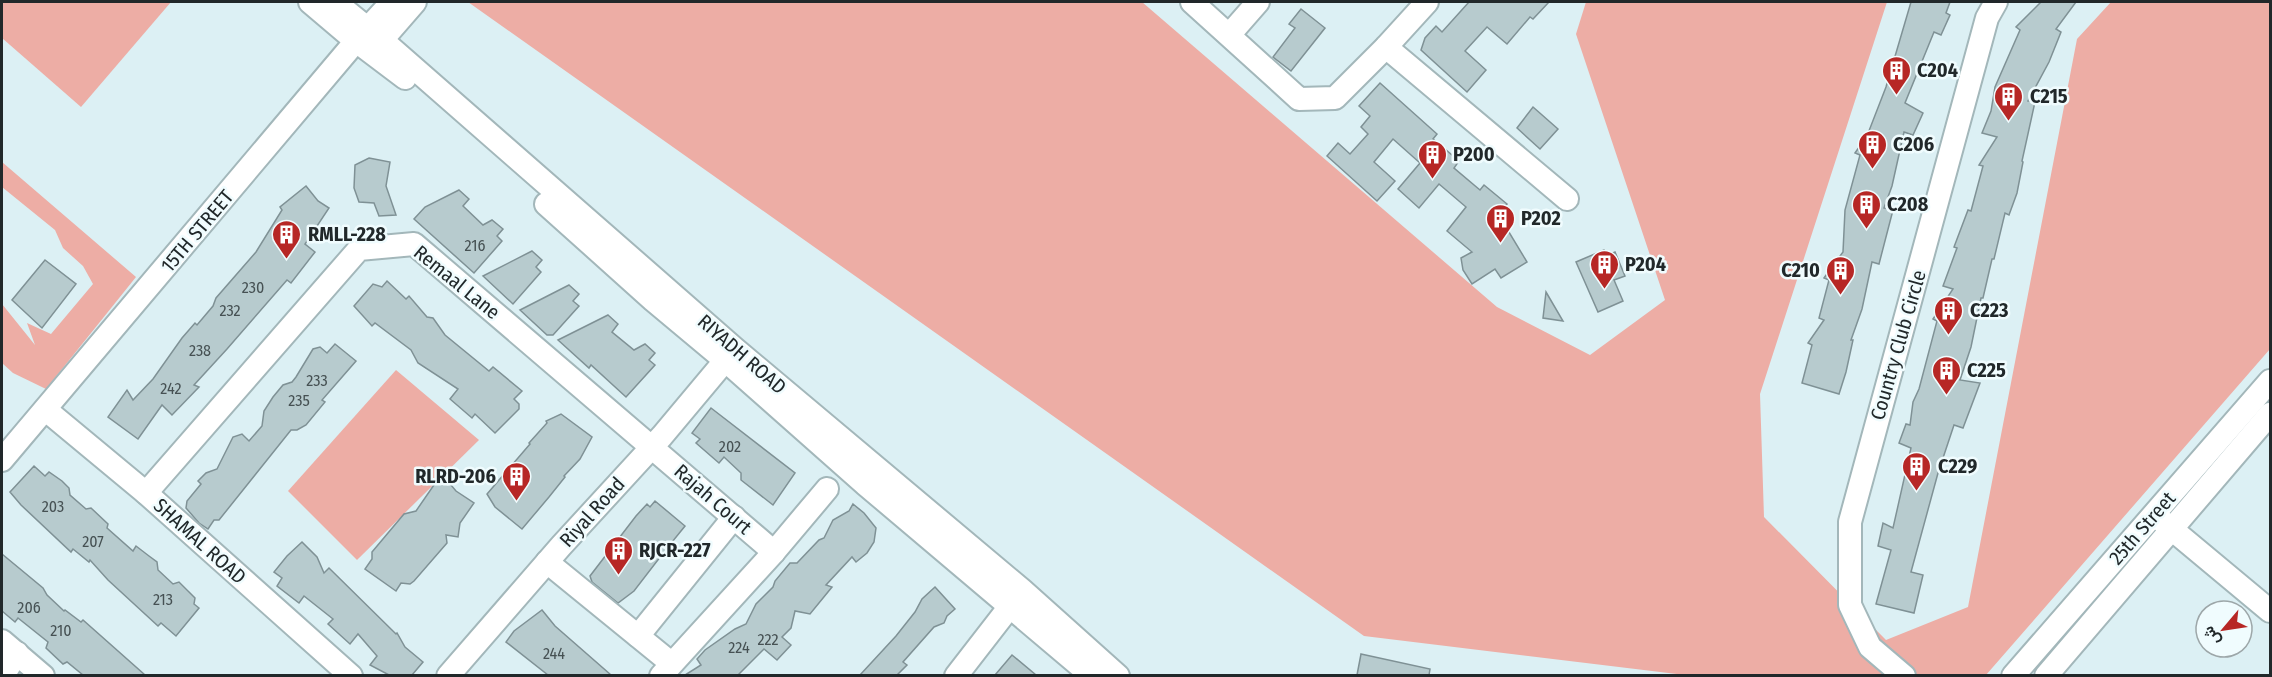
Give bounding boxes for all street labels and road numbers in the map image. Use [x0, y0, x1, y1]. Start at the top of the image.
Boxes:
street label: 15TH STREET [156, 184, 239, 277]
street label: Remaal Lane [409, 240, 505, 324]
street label: Country Club Circle [1865, 267, 1931, 423]
street label: RIYADH ROAD [693, 309, 791, 399]
street label: Rajah Court [669, 459, 757, 539]
street label: Riyal Road [554, 472, 630, 552]
street label: 25th Street [2104, 486, 2180, 569]
street label: SHAMAL ROAD [149, 493, 251, 589]

